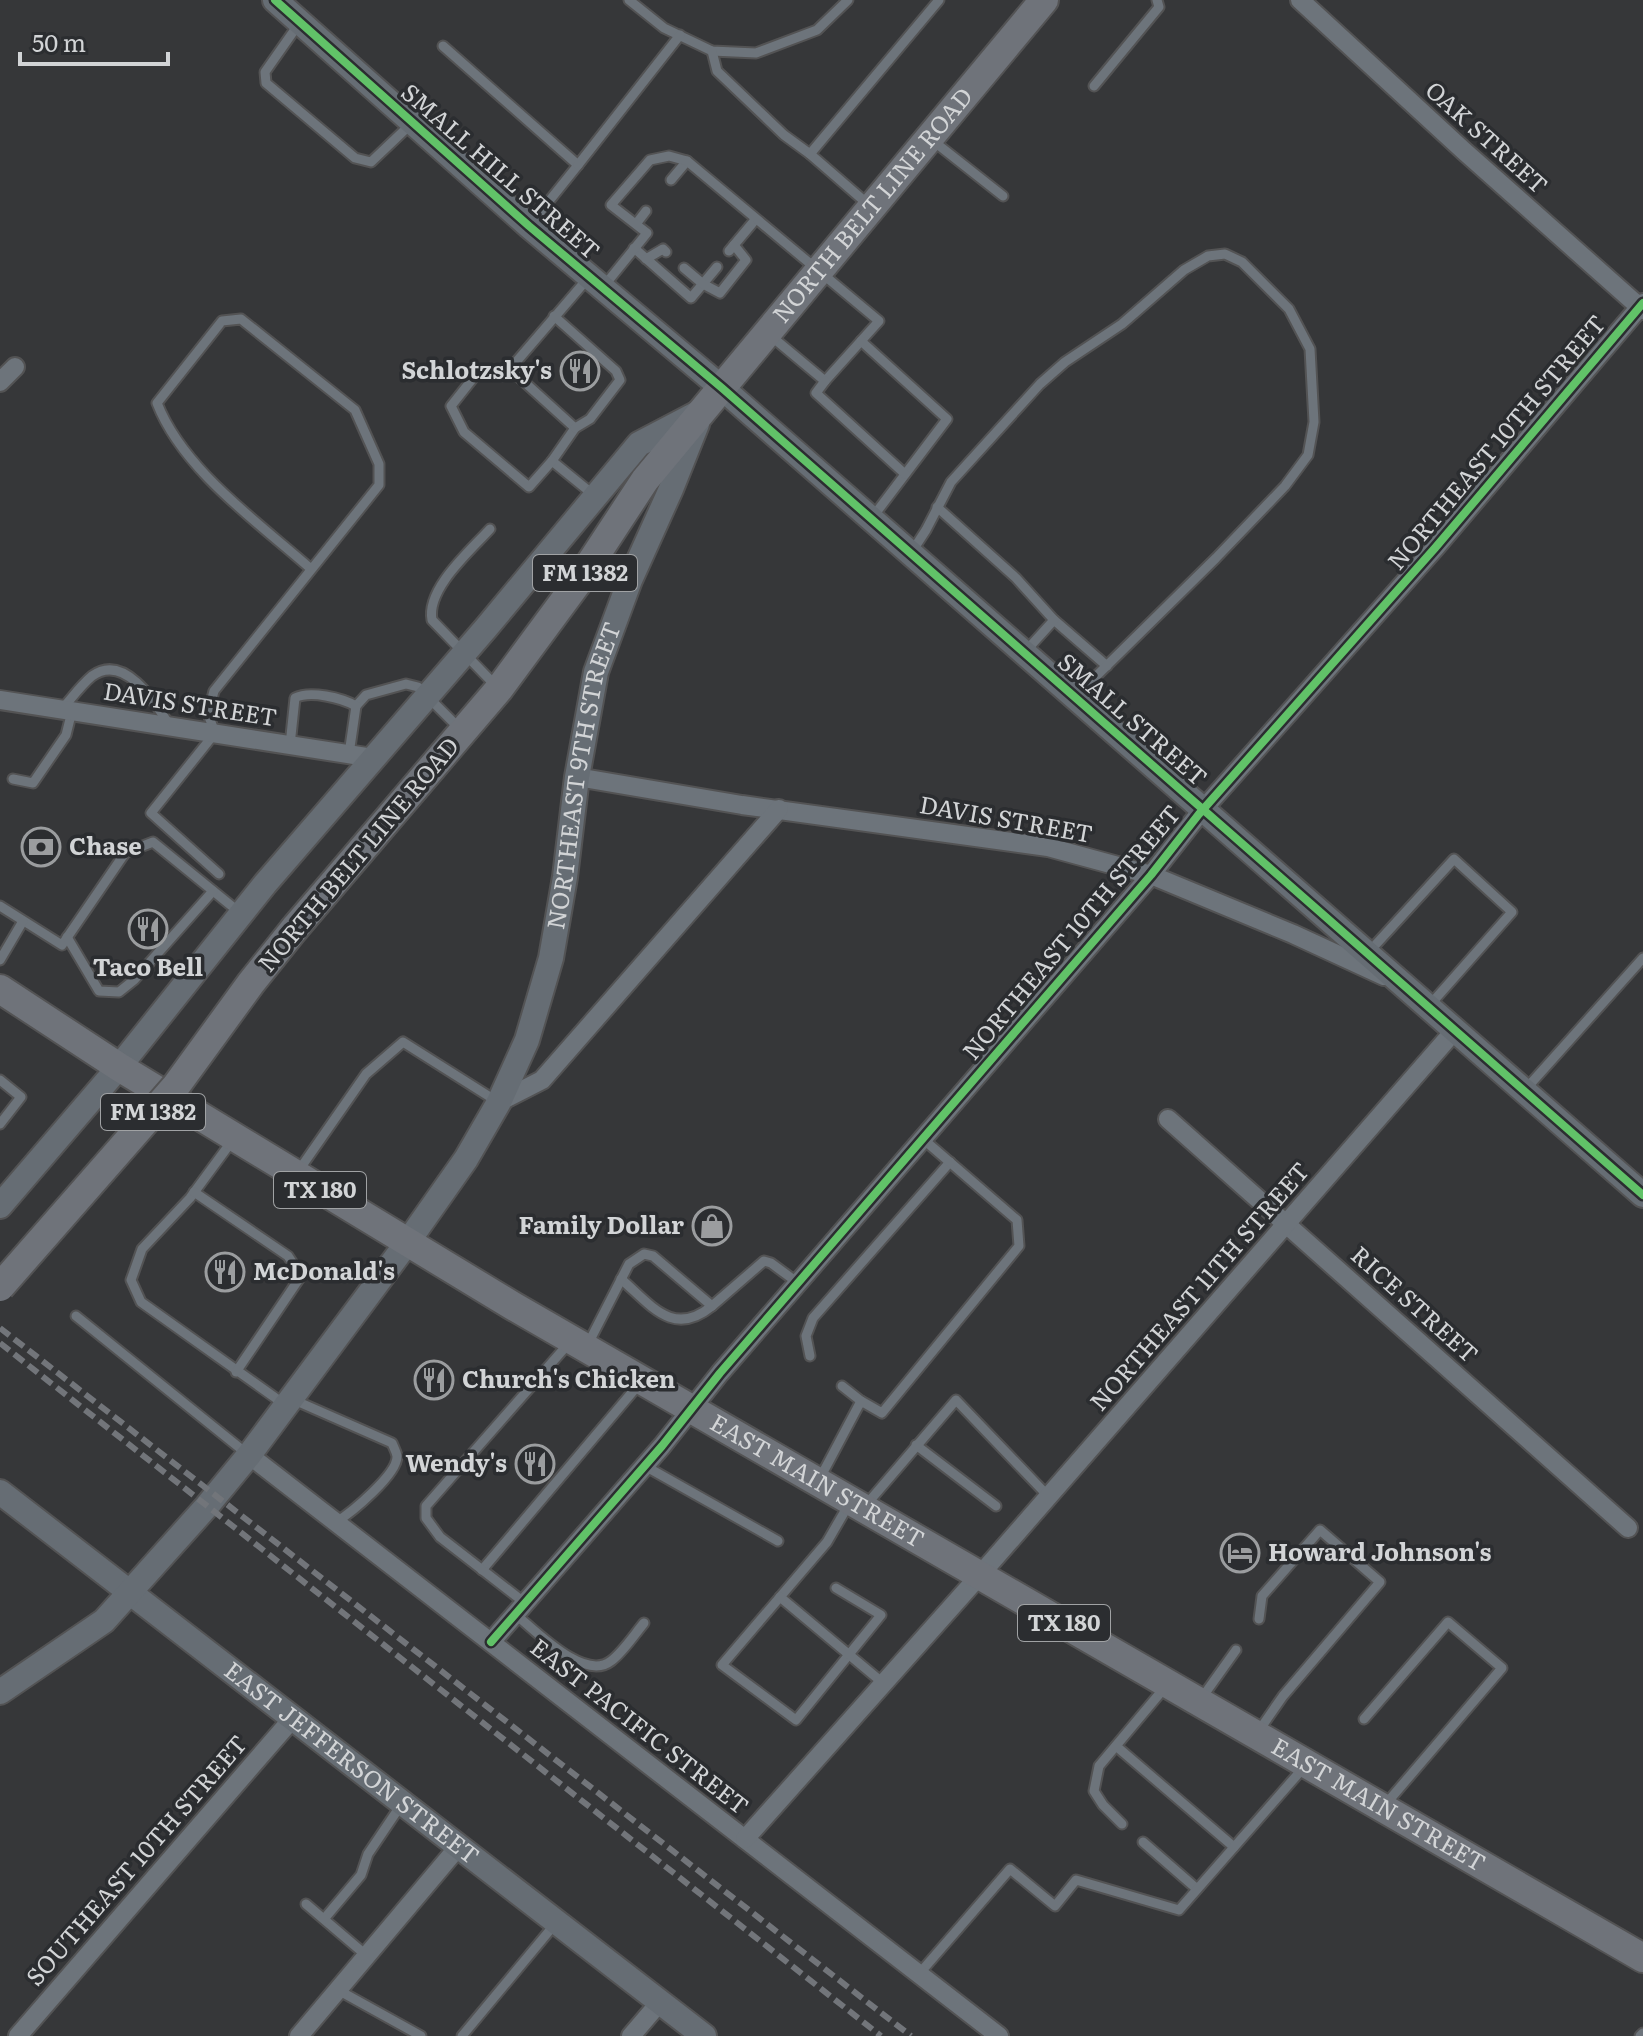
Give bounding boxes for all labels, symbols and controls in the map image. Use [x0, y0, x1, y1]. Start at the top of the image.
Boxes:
scale bar [20, 16, 168, 66]
text: 50 m [32, 24, 86, 59]
street label: OAK STREET [1419, 72, 1557, 201]
street label: SMALL HILL STREET [395, 74, 609, 266]
street label: NORTH BELT LINE ROAD [763, 79, 980, 330]
street label: NORTHEAST 10TH STREET [1378, 306, 1612, 577]
restaurant icon: Schlotzsky's [559, 350, 601, 392]
place label: Schlotzsky's [401, 351, 552, 386]
road number: FM 1382 [533, 555, 637, 591]
street label: NORTHEAST 9TH STREET [536, 616, 628, 932]
street label: SMALL STREET [1051, 643, 1216, 793]
street label: DAVIS STREET [101, 672, 280, 734]
street label: NORTH BELT LINE ROAD [248, 728, 466, 978]
street label: DAVIS STREET [917, 785, 1096, 850]
street label: NORTHEAST 10TH STREET [953, 796, 1187, 1067]
bank icon: Chase [20, 826, 62, 868]
place label: Chase [69, 827, 142, 862]
restaurant icon: Taco Bell [127, 908, 169, 950]
place label: Taco Bell [93, 948, 204, 983]
road number: FM 1382 [101, 1094, 205, 1130]
street label: NORTHEAST 11TH STREET [1080, 1153, 1316, 1417]
road number: TX 180 [274, 1172, 366, 1208]
shop icon: Family Dollar [691, 1205, 733, 1247]
place label: Family Dollar [519, 1206, 684, 1241]
street label: RICE STREET [1344, 1236, 1487, 1370]
restaurant icon: McDonald's [204, 1251, 246, 1293]
place label: McDonald's [253, 1252, 395, 1287]
restaurant icon: Church's Chicken [413, 1359, 455, 1401]
place label: Church's Chicken [462, 1360, 676, 1395]
street label: EAST MAIN STREET [704, 1403, 932, 1555]
restaurant icon: Wendy's [514, 1443, 556, 1485]
place label: Wendy's [405, 1444, 507, 1479]
hotel icon: Howard Johnson's [1219, 1532, 1261, 1574]
place label: Howard Johnson's [1268, 1533, 1492, 1568]
road number: TX 180 [1018, 1605, 1110, 1641]
street label: EAST PACIFIC STREET [524, 1629, 757, 1822]
street label: EAST JEFFERSON STREET [218, 1652, 488, 1871]
street label: SOUTHEAST 10TH STREET [16, 1726, 254, 1992]
street label: EAST MAIN STREET [1266, 1727, 1493, 1879]

